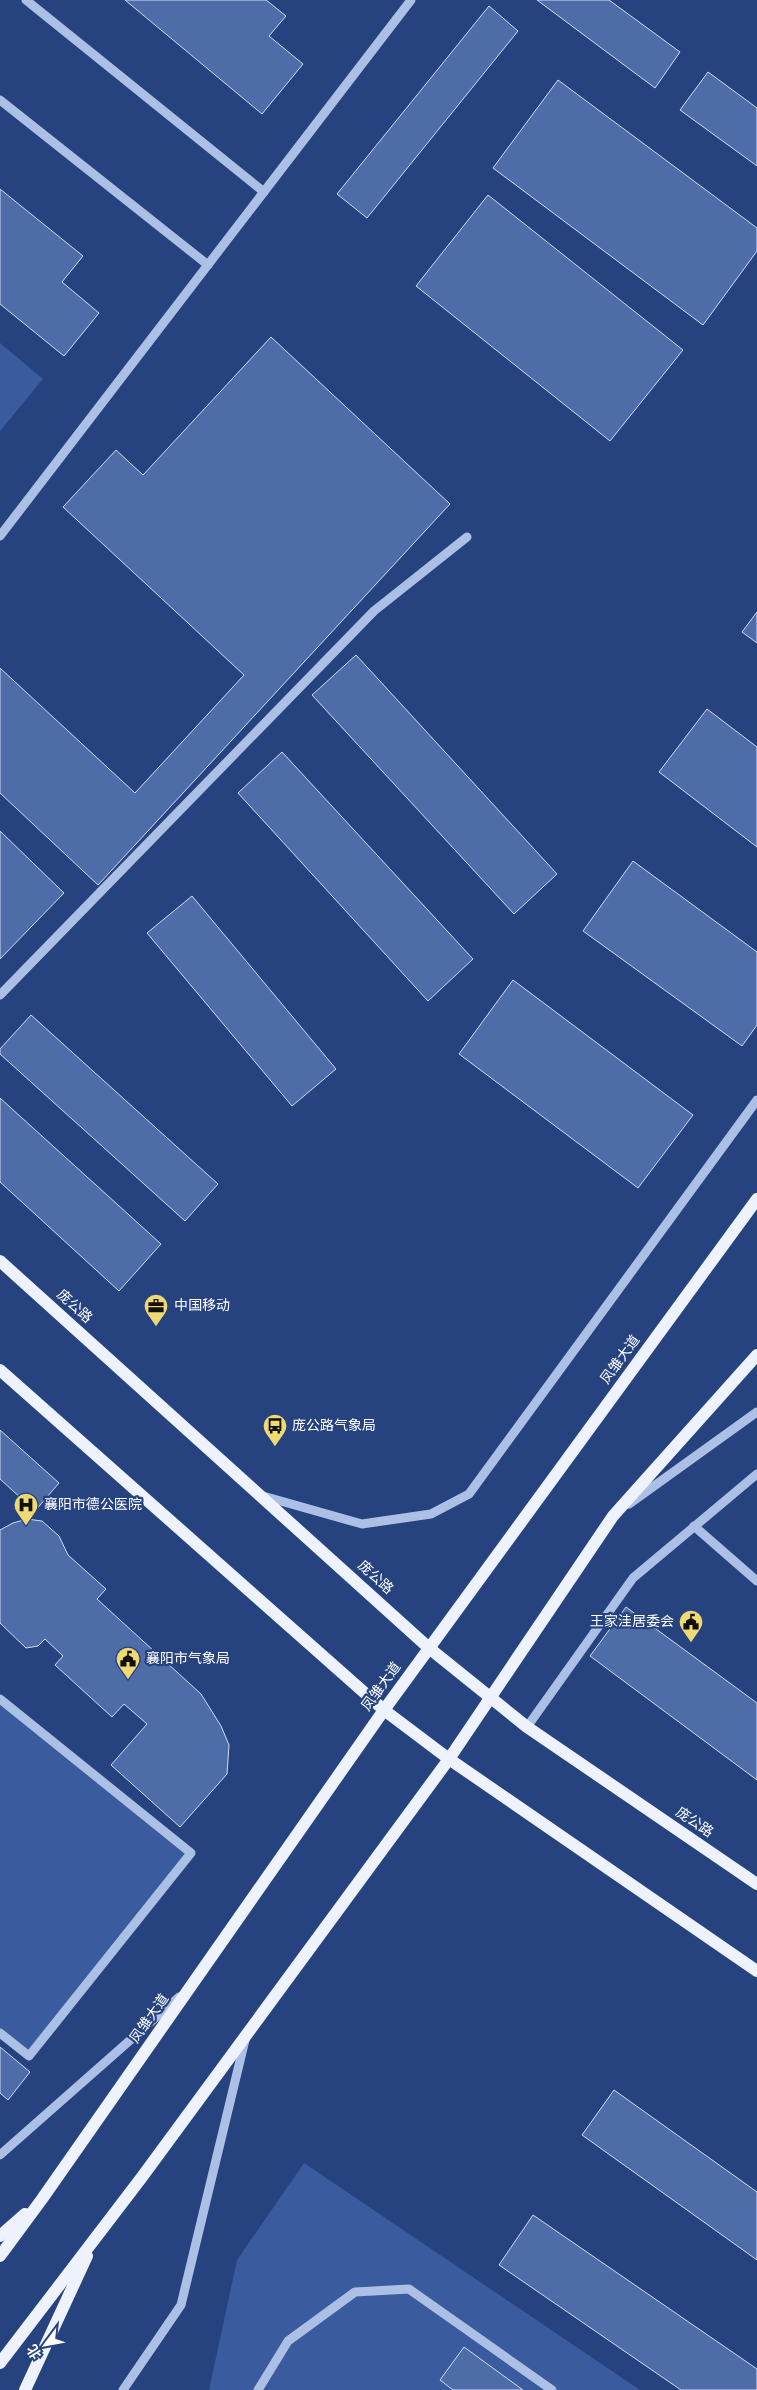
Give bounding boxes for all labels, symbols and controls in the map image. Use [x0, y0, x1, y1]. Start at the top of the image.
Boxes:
street label: 庞公路 [53, 1287, 95, 1327]
office icon: 中国移动 [143, 1293, 169, 1327]
place label: 中国移动 [174, 1298, 230, 1315]
street label: 凤雏大道 [598, 1332, 644, 1388]
bus stop icon: 庞公路气象局 [262, 1413, 288, 1447]
place label: 庞公路气象局 [292, 1418, 376, 1435]
hospital icon: 襄阳市德公医院 [13, 1492, 39, 1526]
place label: 襄阳市德公医院 [44, 1496, 142, 1514]
street label: 庞公路 [354, 1558, 396, 1598]
public building icon: 王家洼居委会 [678, 1609, 704, 1643]
place label: 王家洼居委会 [590, 1613, 674, 1631]
public building icon: 襄阳市气象局 [115, 1646, 141, 1680]
place label: 襄阳市气象局 [146, 1650, 230, 1668]
street label: 凤雏大道 [359, 1659, 405, 1715]
street label: 庞公路 [672, 1804, 716, 1842]
street label: 凤雏大道 [127, 1991, 173, 2047]
north arrow [20, 2320, 70, 2370]
text: 北 [24, 2341, 46, 2362]

